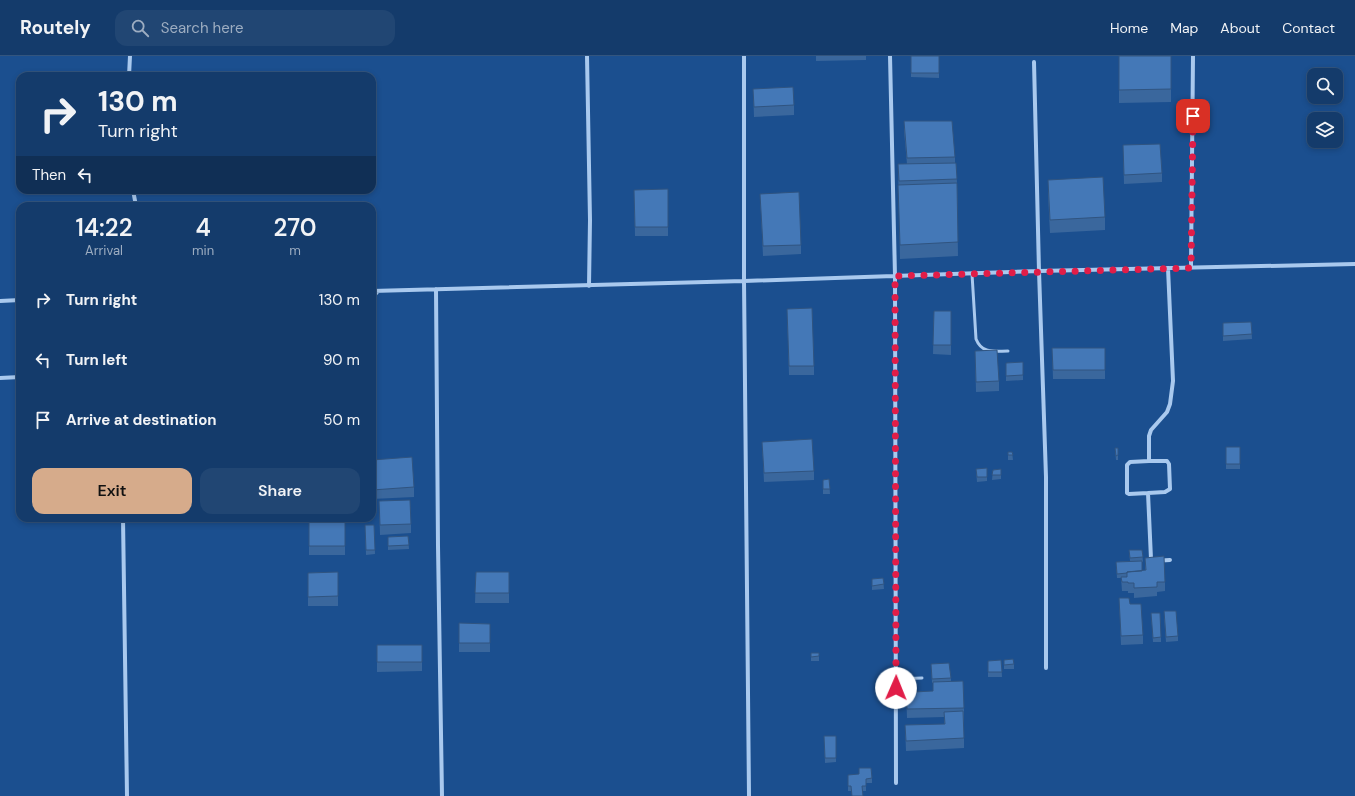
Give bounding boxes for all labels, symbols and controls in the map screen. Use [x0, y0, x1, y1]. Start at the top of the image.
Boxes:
search box [115, 10, 395, 46]
text: Routely [20, 15, 91, 40]
icon: search [129, 17, 151, 39]
text: Search here [161, 18, 243, 38]
text: Home [1110, 19, 1148, 37]
text: Map [1170, 19, 1198, 37]
text: About [1220, 19, 1260, 37]
text: Contact [1282, 19, 1335, 37]
map controls [1307, 68, 1343, 148]
button: search [1307, 68, 1343, 104]
text: 130 m [98, 83, 178, 120]
icon: right [32, 88, 84, 140]
pin [1176, 99, 1210, 133]
icon: arrive [1182, 105, 1204, 127]
button: layers [1307, 112, 1343, 148]
text: Turn right [98, 119, 178, 143]
icon: left [74, 164, 96, 186]
text: Then [32, 165, 66, 185]
text: 14:22 [75, 212, 133, 243]
text: 4 [195, 212, 211, 243]
text: 270 [274, 212, 317, 243]
text: Arrival [85, 242, 123, 259]
text: min [192, 242, 214, 259]
text: m [289, 242, 301, 259]
icon: right [32, 289, 54, 311]
text: Turn right [66, 290, 137, 310]
text: 130 m [319, 290, 360, 310]
icon: left [32, 349, 54, 371]
text: Turn left [66, 350, 127, 370]
text: 90 m [323, 350, 360, 370]
icon: arrive [32, 409, 54, 431]
text: Arrive at destination [66, 410, 217, 430]
text: 50 m [323, 410, 360, 430]
button: Exit [32, 468, 192, 514]
button: Share [200, 468, 360, 514]
position arrow [875, 667, 917, 709]

